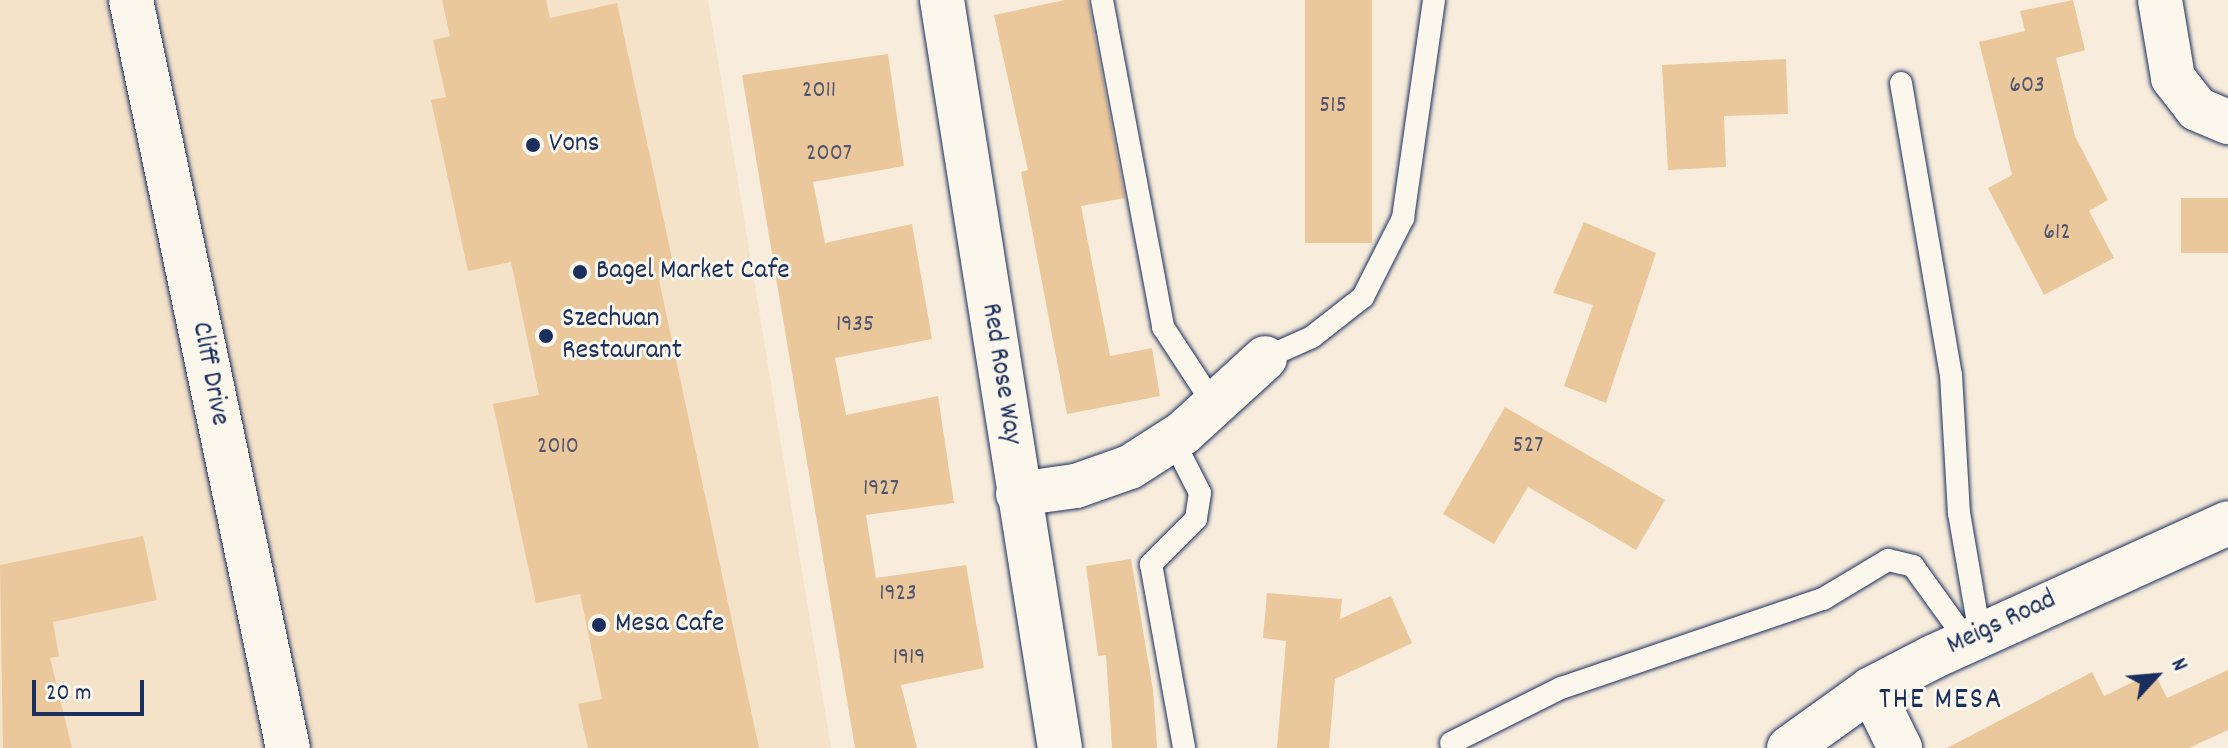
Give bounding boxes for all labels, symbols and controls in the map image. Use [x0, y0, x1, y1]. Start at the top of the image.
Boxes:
house number: 603 [2009, 73, 2045, 101]
house number: 2011 [802, 78, 836, 106]
house number: 515 [1319, 93, 1347, 121]
place label: Vons [549, 128, 600, 162]
marker: Vons [524, 136, 542, 154]
house number: 2007 [806, 141, 852, 169]
house number: 612 [2043, 220, 2071, 248]
place label: Bagel Market Cafe [596, 255, 790, 289]
marker: Bagel Market Cafe [571, 263, 589, 281]
street label: Red Rose Way [972, 301, 1028, 447]
place label: Szechuan Restaurant [562, 303, 682, 369]
house number: 1935 [836, 312, 874, 340]
street label: Cliff Drive [182, 319, 236, 429]
marker: Szechuan Restaurant [537, 327, 555, 345]
house number: 527 [1513, 433, 1543, 461]
house number: 2010 [537, 434, 579, 462]
house number: 1927 [863, 476, 899, 504]
house number: 1923 [879, 581, 917, 609]
street label: Meigs Road [1942, 584, 2062, 664]
place label: Mesa Cafe [615, 608, 724, 642]
marker: Mesa Cafe [590, 616, 608, 634]
north arrow [2116, 636, 2196, 716]
house number: 1919 [893, 645, 925, 673]
text: N [2162, 654, 2194, 677]
scale bar [36, 664, 148, 714]
text: 20 m [46, 677, 92, 711]
district label: THE MESA [1879, 684, 2003, 720]

